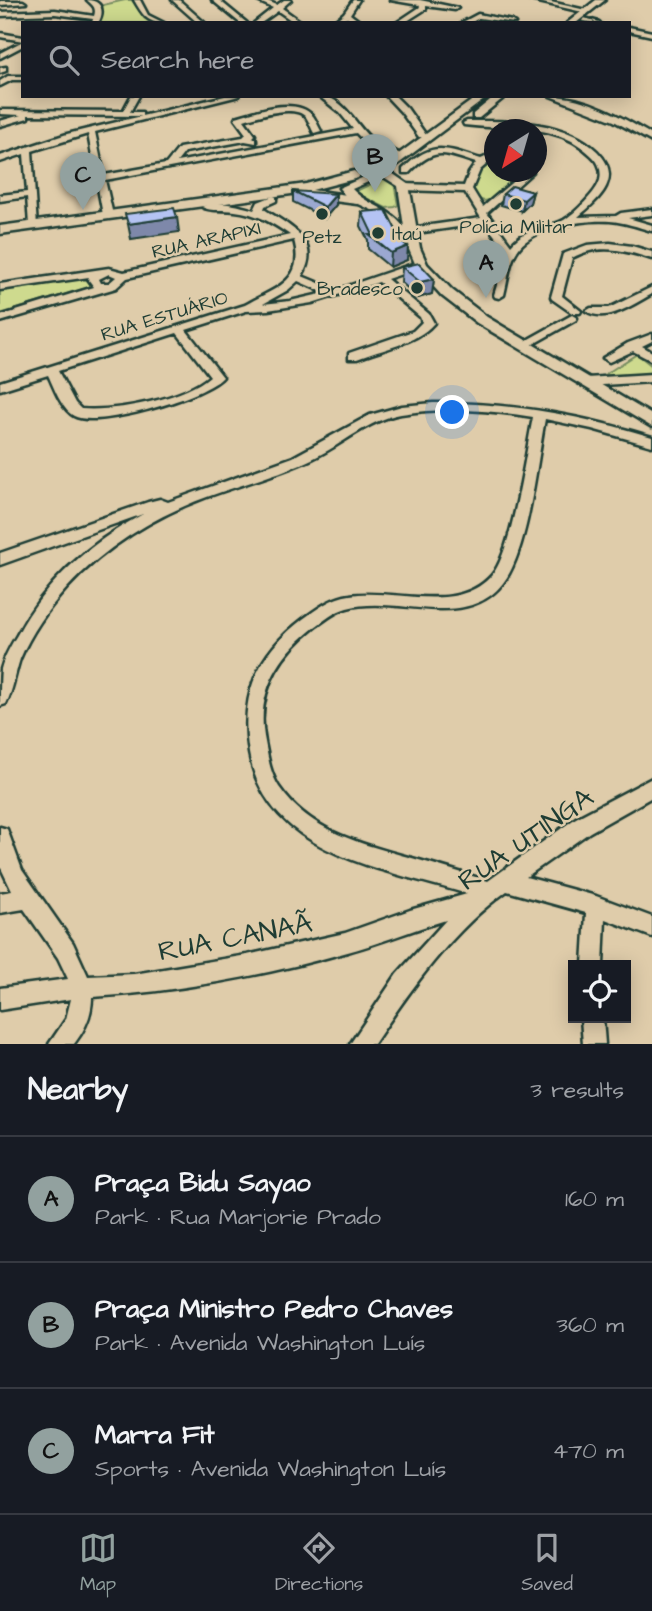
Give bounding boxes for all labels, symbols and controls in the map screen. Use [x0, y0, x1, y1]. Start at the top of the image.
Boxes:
search box [21, 21, 631, 98]
icon: search [45, 41, 83, 79]
text: Search here [101, 42, 254, 78]
north arrow [484, 119, 547, 182]
pin: B [352, 134, 398, 192]
pin: C [60, 152, 106, 210]
marker: Polícia Militar [508, 196, 524, 212]
marker: Petz [314, 206, 330, 222]
place label: Polícia Militar [459, 214, 573, 241]
street label: RUA ARAPIXI [149, 215, 264, 266]
place label: Itaú [392, 221, 422, 248]
place label: Petz [302, 224, 342, 251]
marker: Itaú [370, 225, 386, 241]
pin: A [463, 240, 509, 298]
place label: Bradesco [317, 276, 403, 303]
marker: Bradesco [409, 280, 425, 296]
street label: RUA ESTUÁRIO [98, 284, 231, 349]
your location [435, 395, 469, 429]
street label: RUA UTINGA [450, 778, 601, 900]
street label: RUA CANAÃ [155, 903, 316, 972]
map controls [568, 960, 631, 1023]
button: locate [568, 960, 631, 1023]
text: Nearby [28, 1069, 128, 1111]
text: 3 results [530, 1074, 624, 1106]
text: Praça Bidu Sayao [95, 1165, 311, 1201]
text: A [44, 1183, 58, 1215]
text: 160 m [565, 1183, 624, 1215]
text: Park · Rua Marjorie Prado [95, 1201, 381, 1233]
text: Praça Ministro Pedro Chaves [95, 1291, 453, 1327]
text: B [43, 1309, 59, 1341]
text: 360 m [556, 1309, 624, 1341]
text: Park · Avenida Washington Luís [95, 1327, 425, 1359]
text: Marra Fit [95, 1417, 215, 1453]
text: C [43, 1435, 59, 1467]
text: 470 m [553, 1435, 624, 1467]
text: Sports · Avenida Washington Luís [95, 1453, 446, 1485]
tab: Map [79, 1529, 117, 1598]
tab: Directions [275, 1529, 363, 1598]
tab: Saved [521, 1529, 573, 1598]

